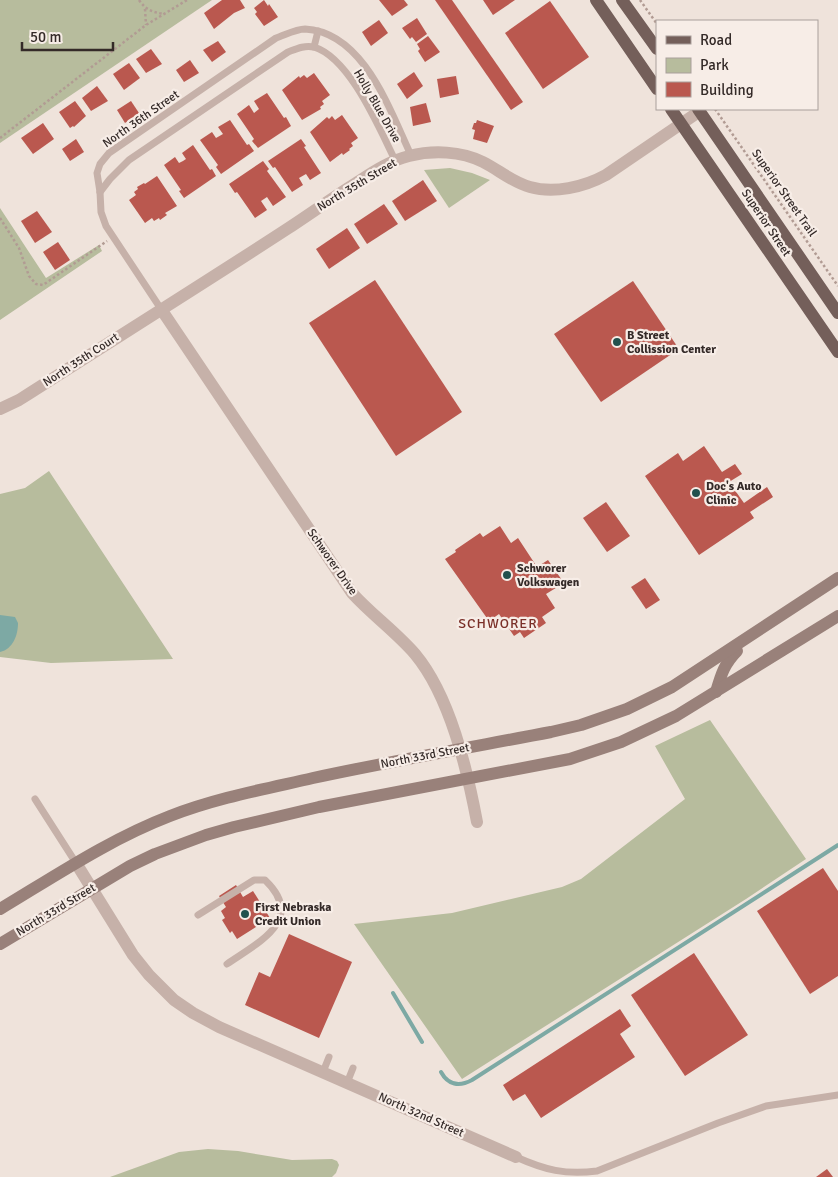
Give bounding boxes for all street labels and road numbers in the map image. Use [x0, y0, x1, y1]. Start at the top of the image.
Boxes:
street label: Holly Blue Drive [350, 67, 404, 145]
street label: North 36th Street [100, 87, 182, 151]
street label: Superior Street Trail [749, 147, 819, 239]
street label: North 35th Street [315, 155, 399, 215]
street label: Superior Street [738, 187, 794, 259]
street label: North 35th Court [40, 330, 122, 390]
street label: Schworer Drive [304, 526, 360, 598]
street label: North 33rd Street [379, 740, 471, 772]
street label: North 33rd Street [14, 880, 98, 940]
street label: North 32nd Street [376, 1089, 466, 1141]

